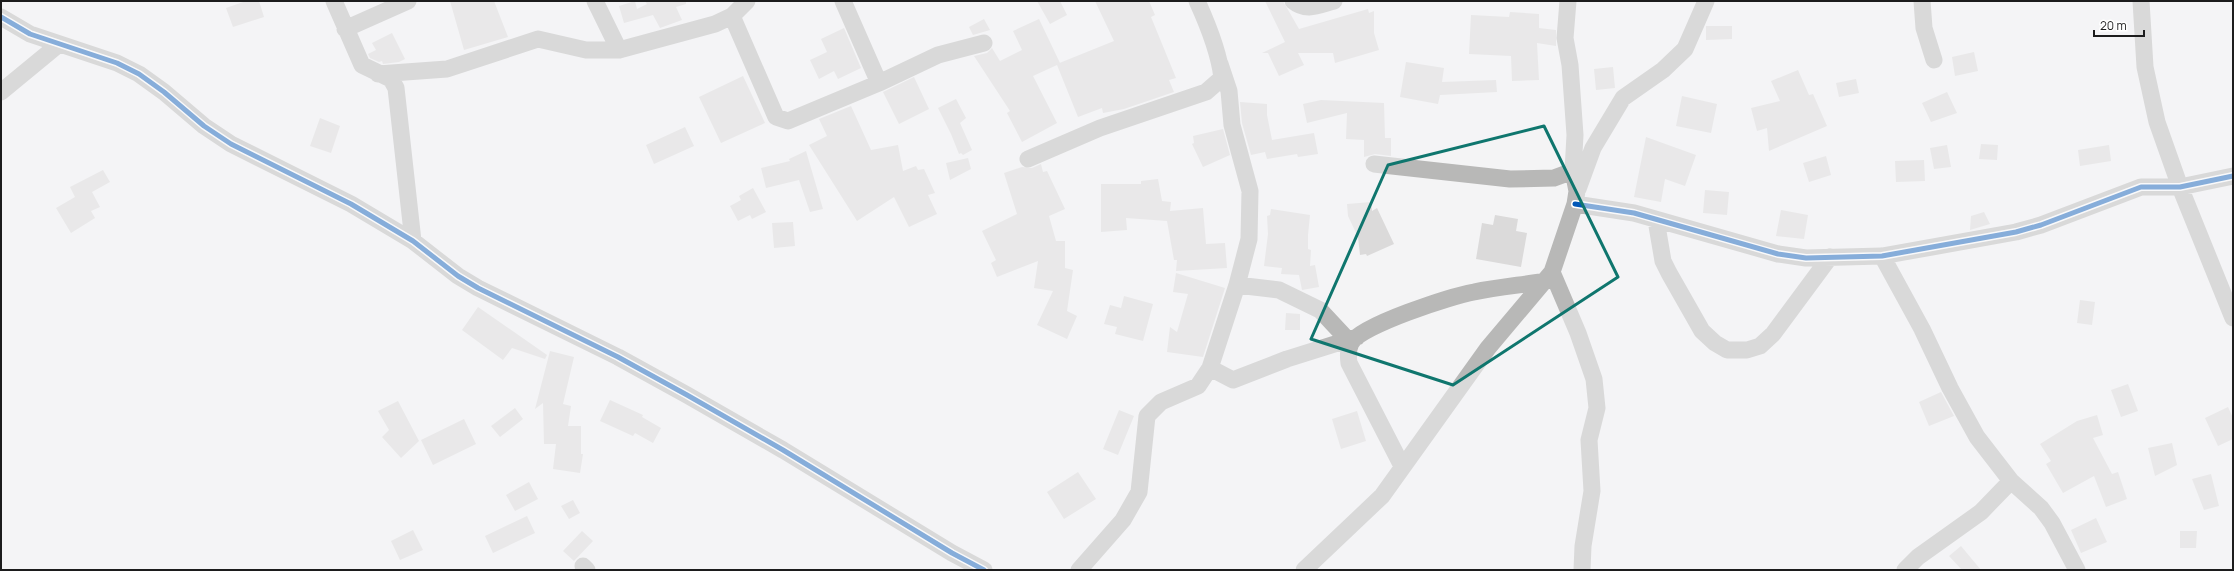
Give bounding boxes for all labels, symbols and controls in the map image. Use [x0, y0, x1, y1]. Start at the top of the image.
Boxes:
scale bar [2094, 12, 2144, 38]
text: 20 m [2100, 17, 2127, 34]

